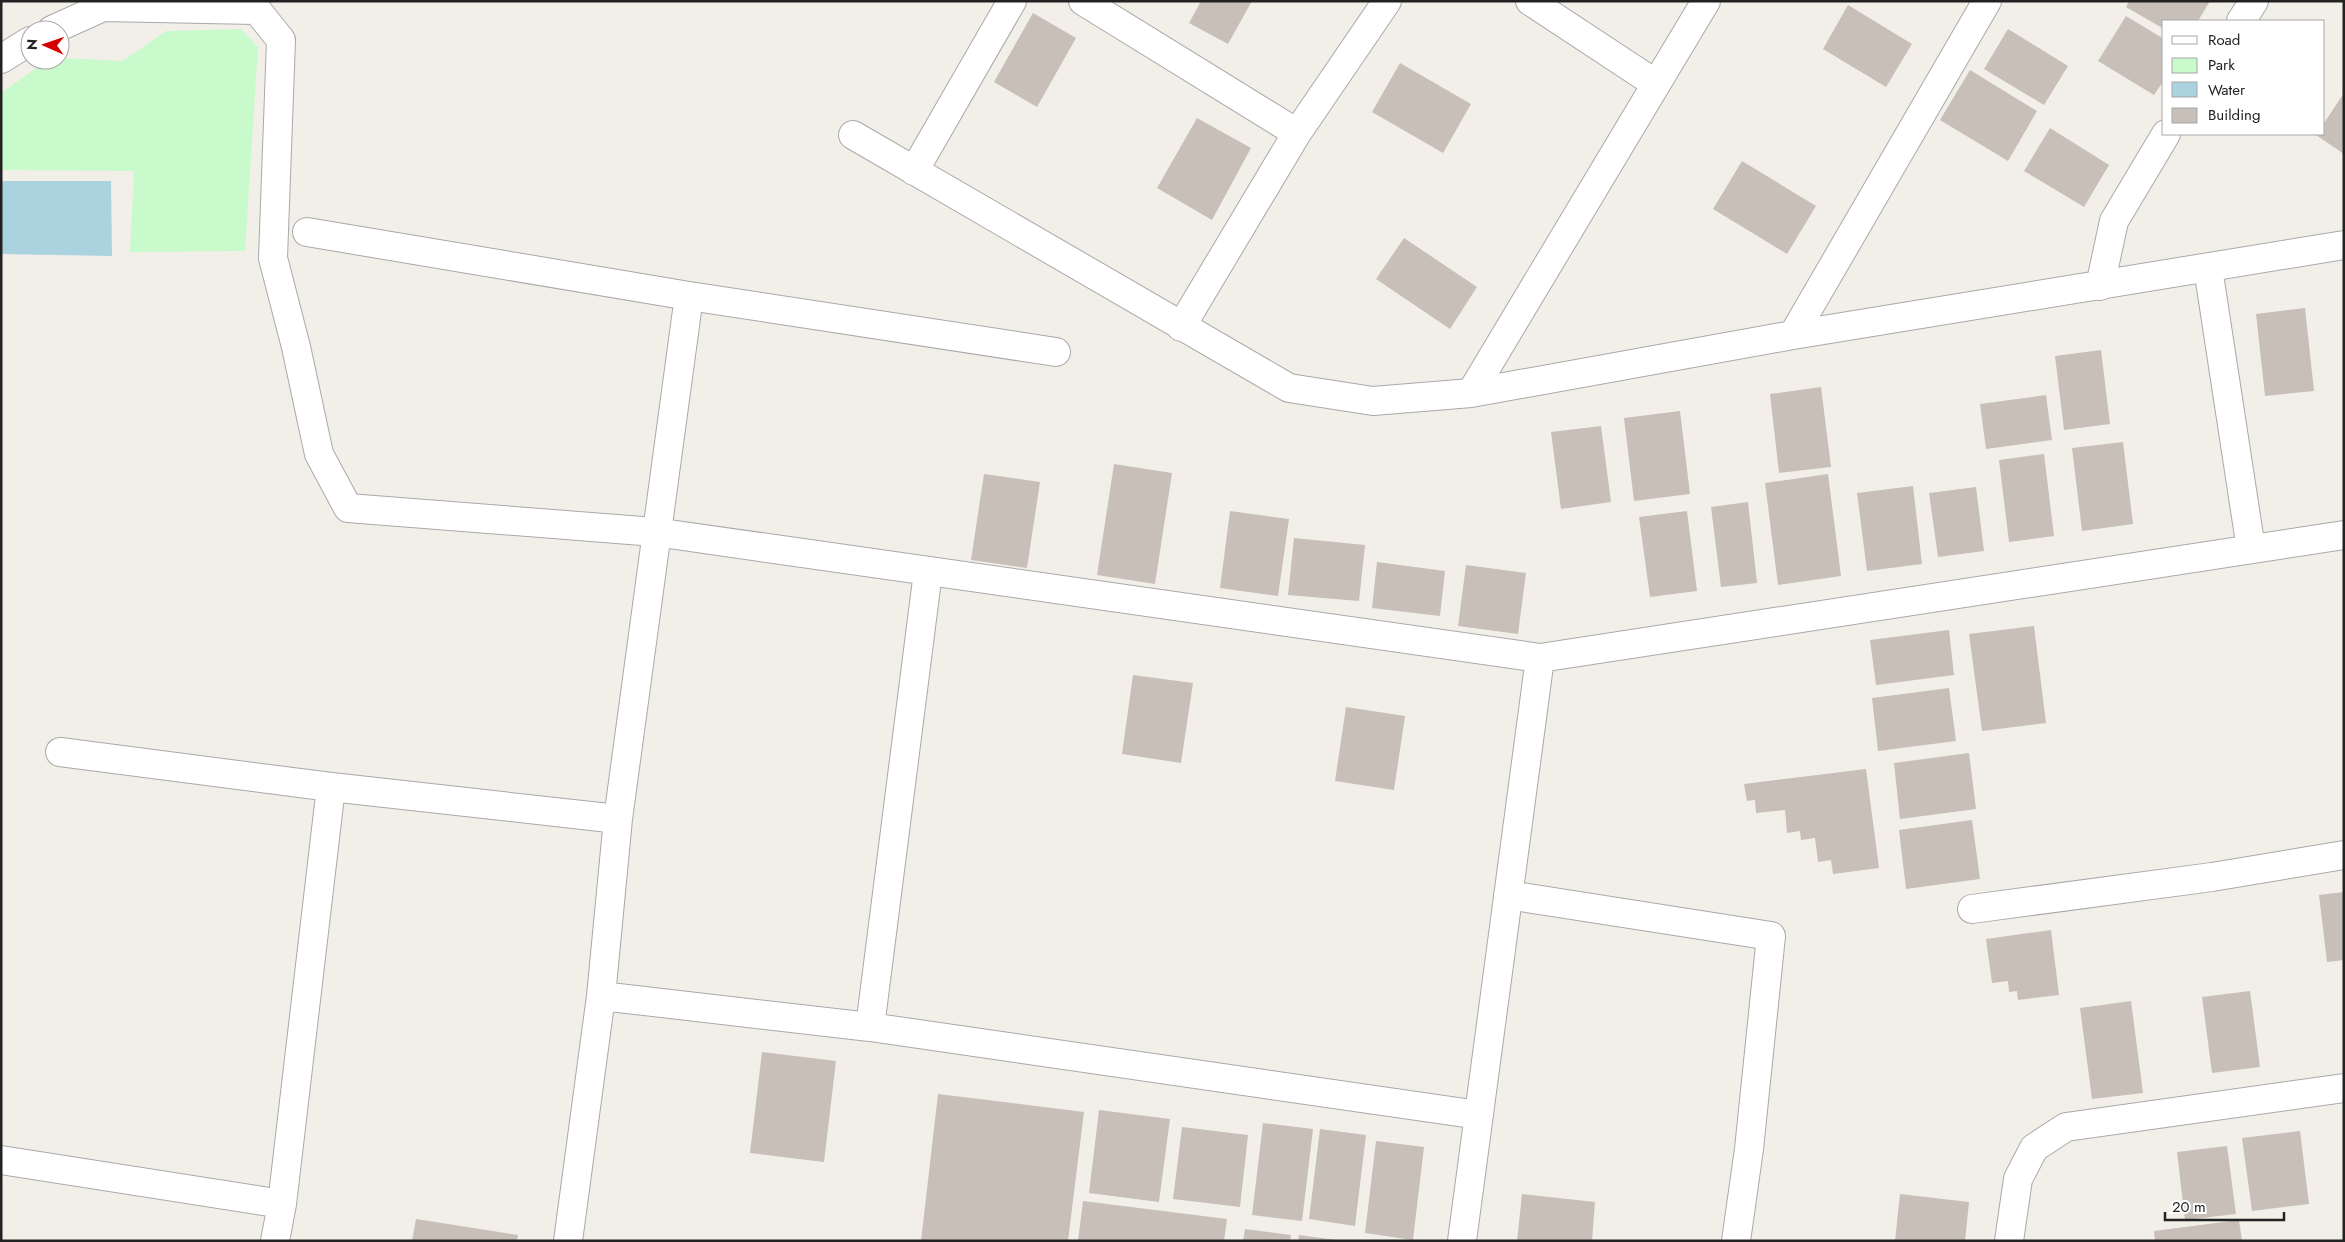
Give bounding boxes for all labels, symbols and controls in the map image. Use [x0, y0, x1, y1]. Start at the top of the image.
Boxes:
north arrow [20, 20, 70, 70]
legend [2162, 20, 2325, 135]
text: Road [2208, 29, 2240, 51]
text: N [22, 39, 42, 50]
text: Park [2208, 54, 2235, 76]
text: Water [2208, 79, 2246, 101]
text: Building [2208, 104, 2260, 126]
scale bar [2165, 1190, 2284, 1222]
text: 20 m [2172, 1196, 2206, 1218]

